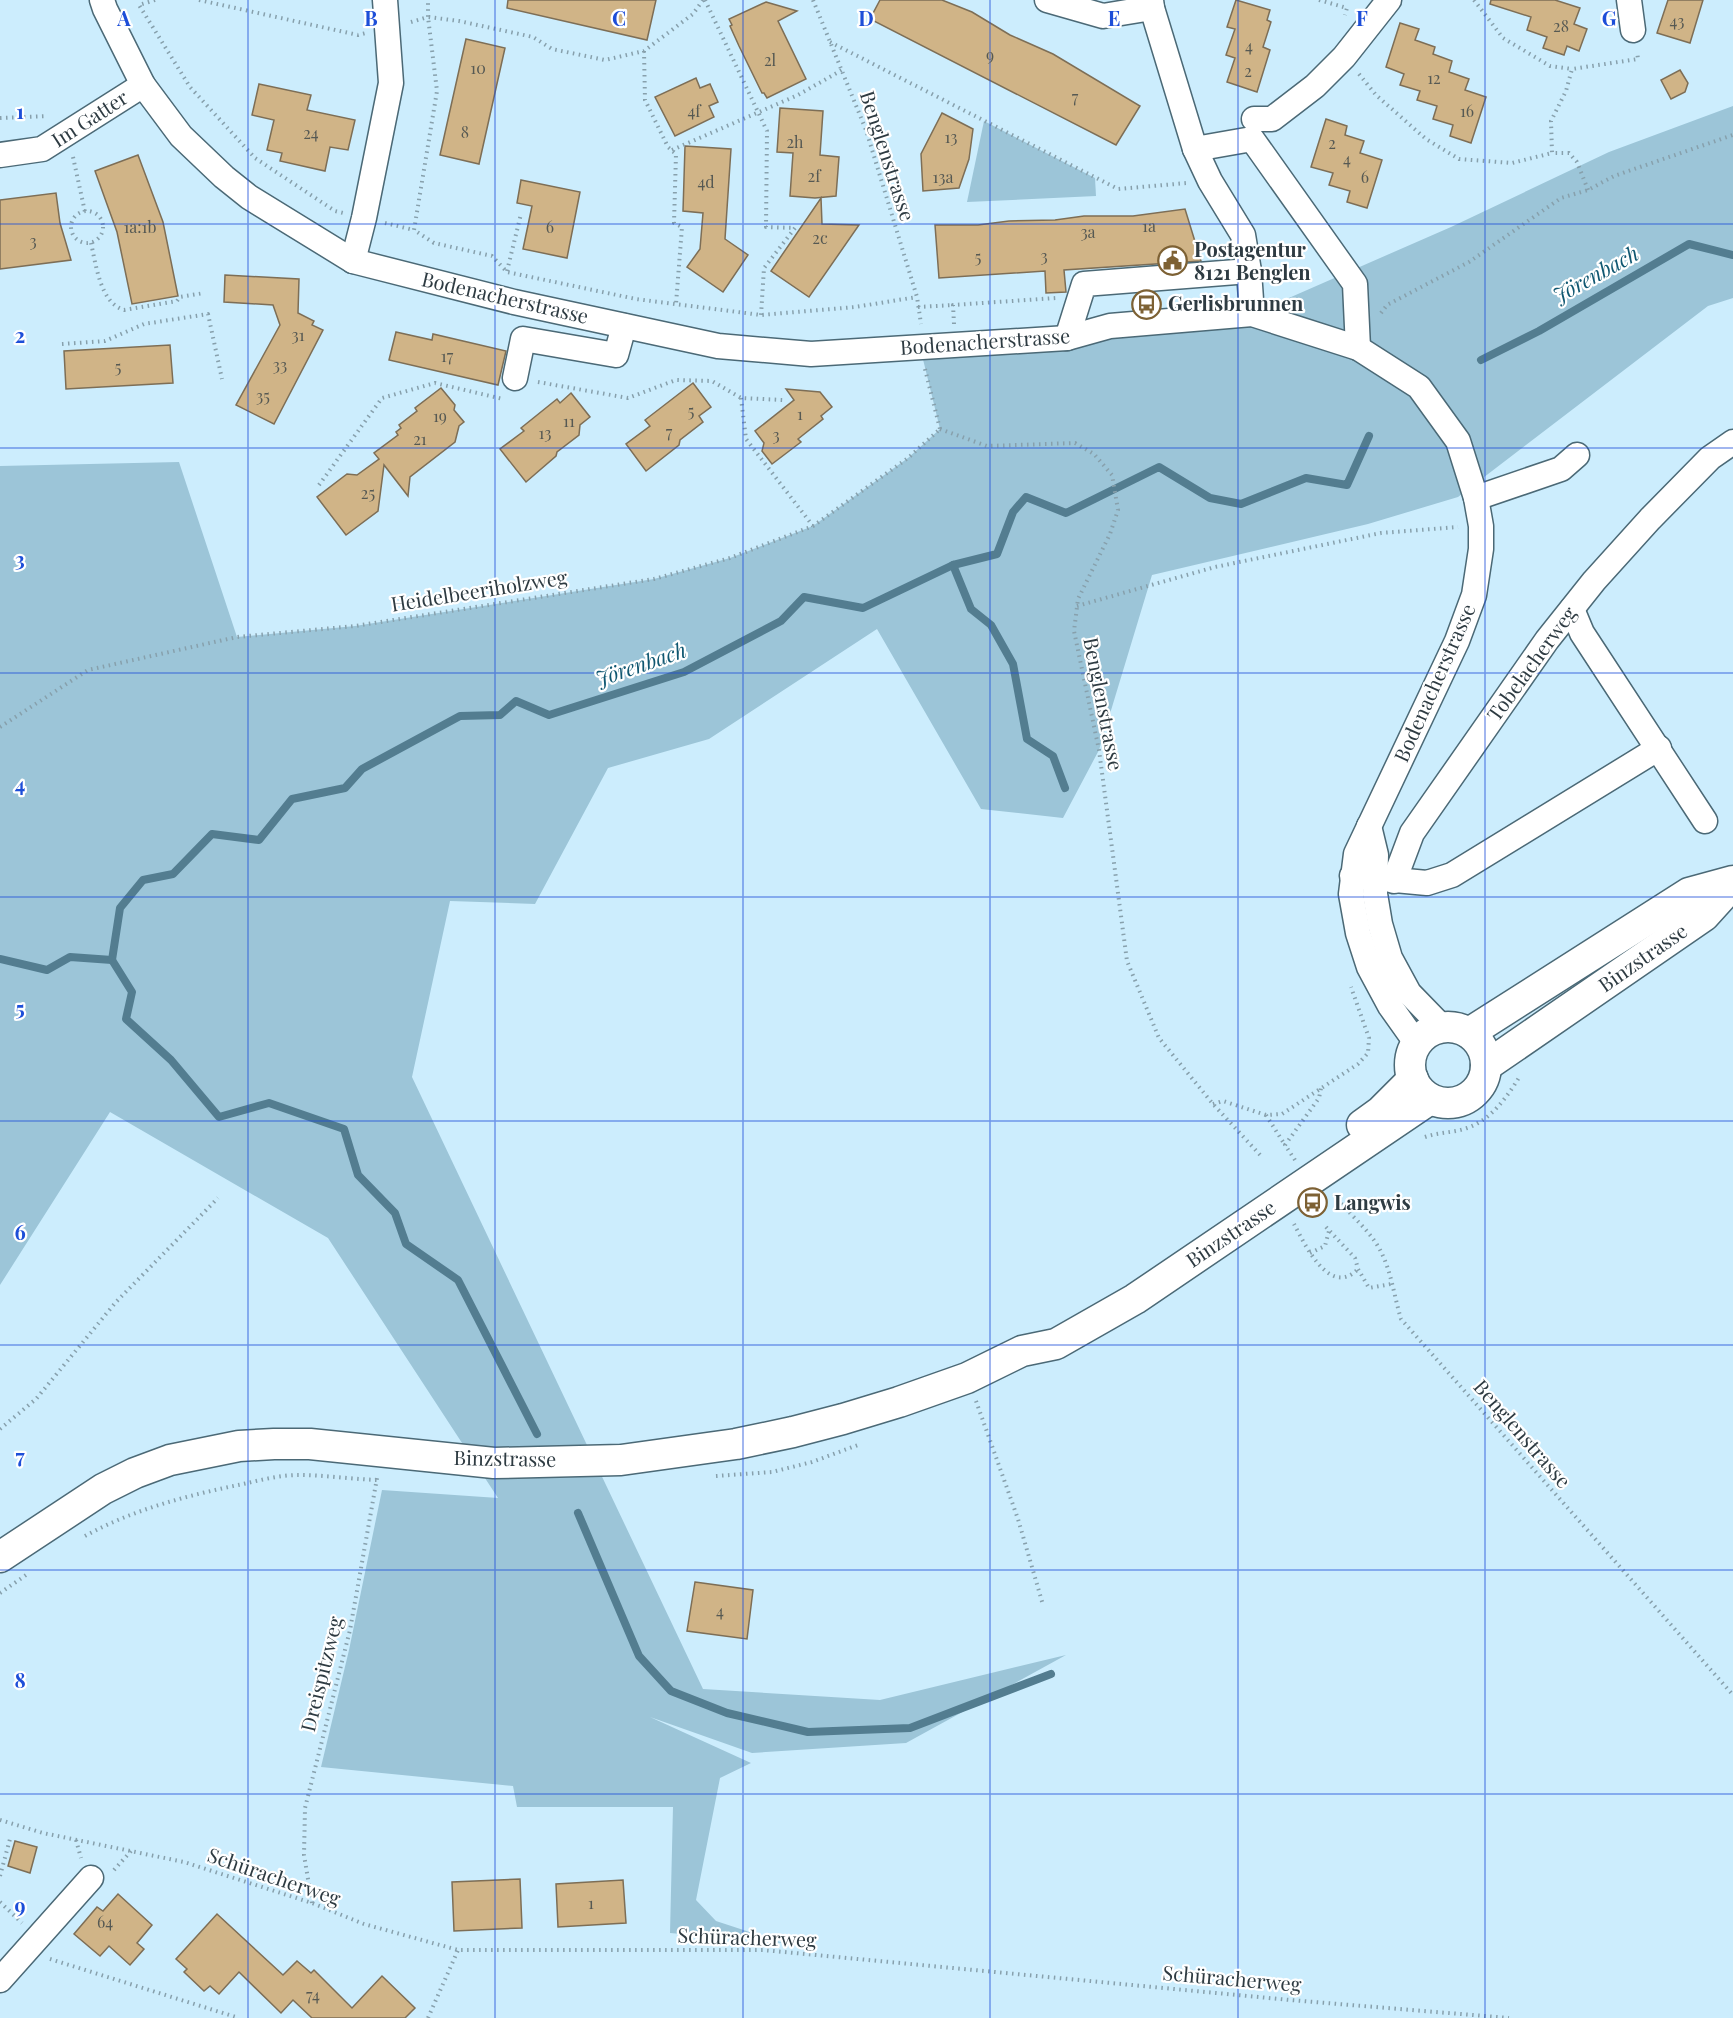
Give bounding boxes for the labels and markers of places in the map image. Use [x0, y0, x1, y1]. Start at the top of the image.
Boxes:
place label: Postagentur 8121 Benglen [1194, 235, 1311, 285]
public building icon: Postagentur 8121 Benglen [1157, 245, 1189, 277]
bus stop icon: Gerlisbrunnen [1131, 288, 1163, 320]
place label: Gerlisbrunnen [1168, 289, 1304, 316]
bus stop icon: Langwis [1297, 1187, 1329, 1219]
place label: Langwis [1334, 1188, 1411, 1215]

